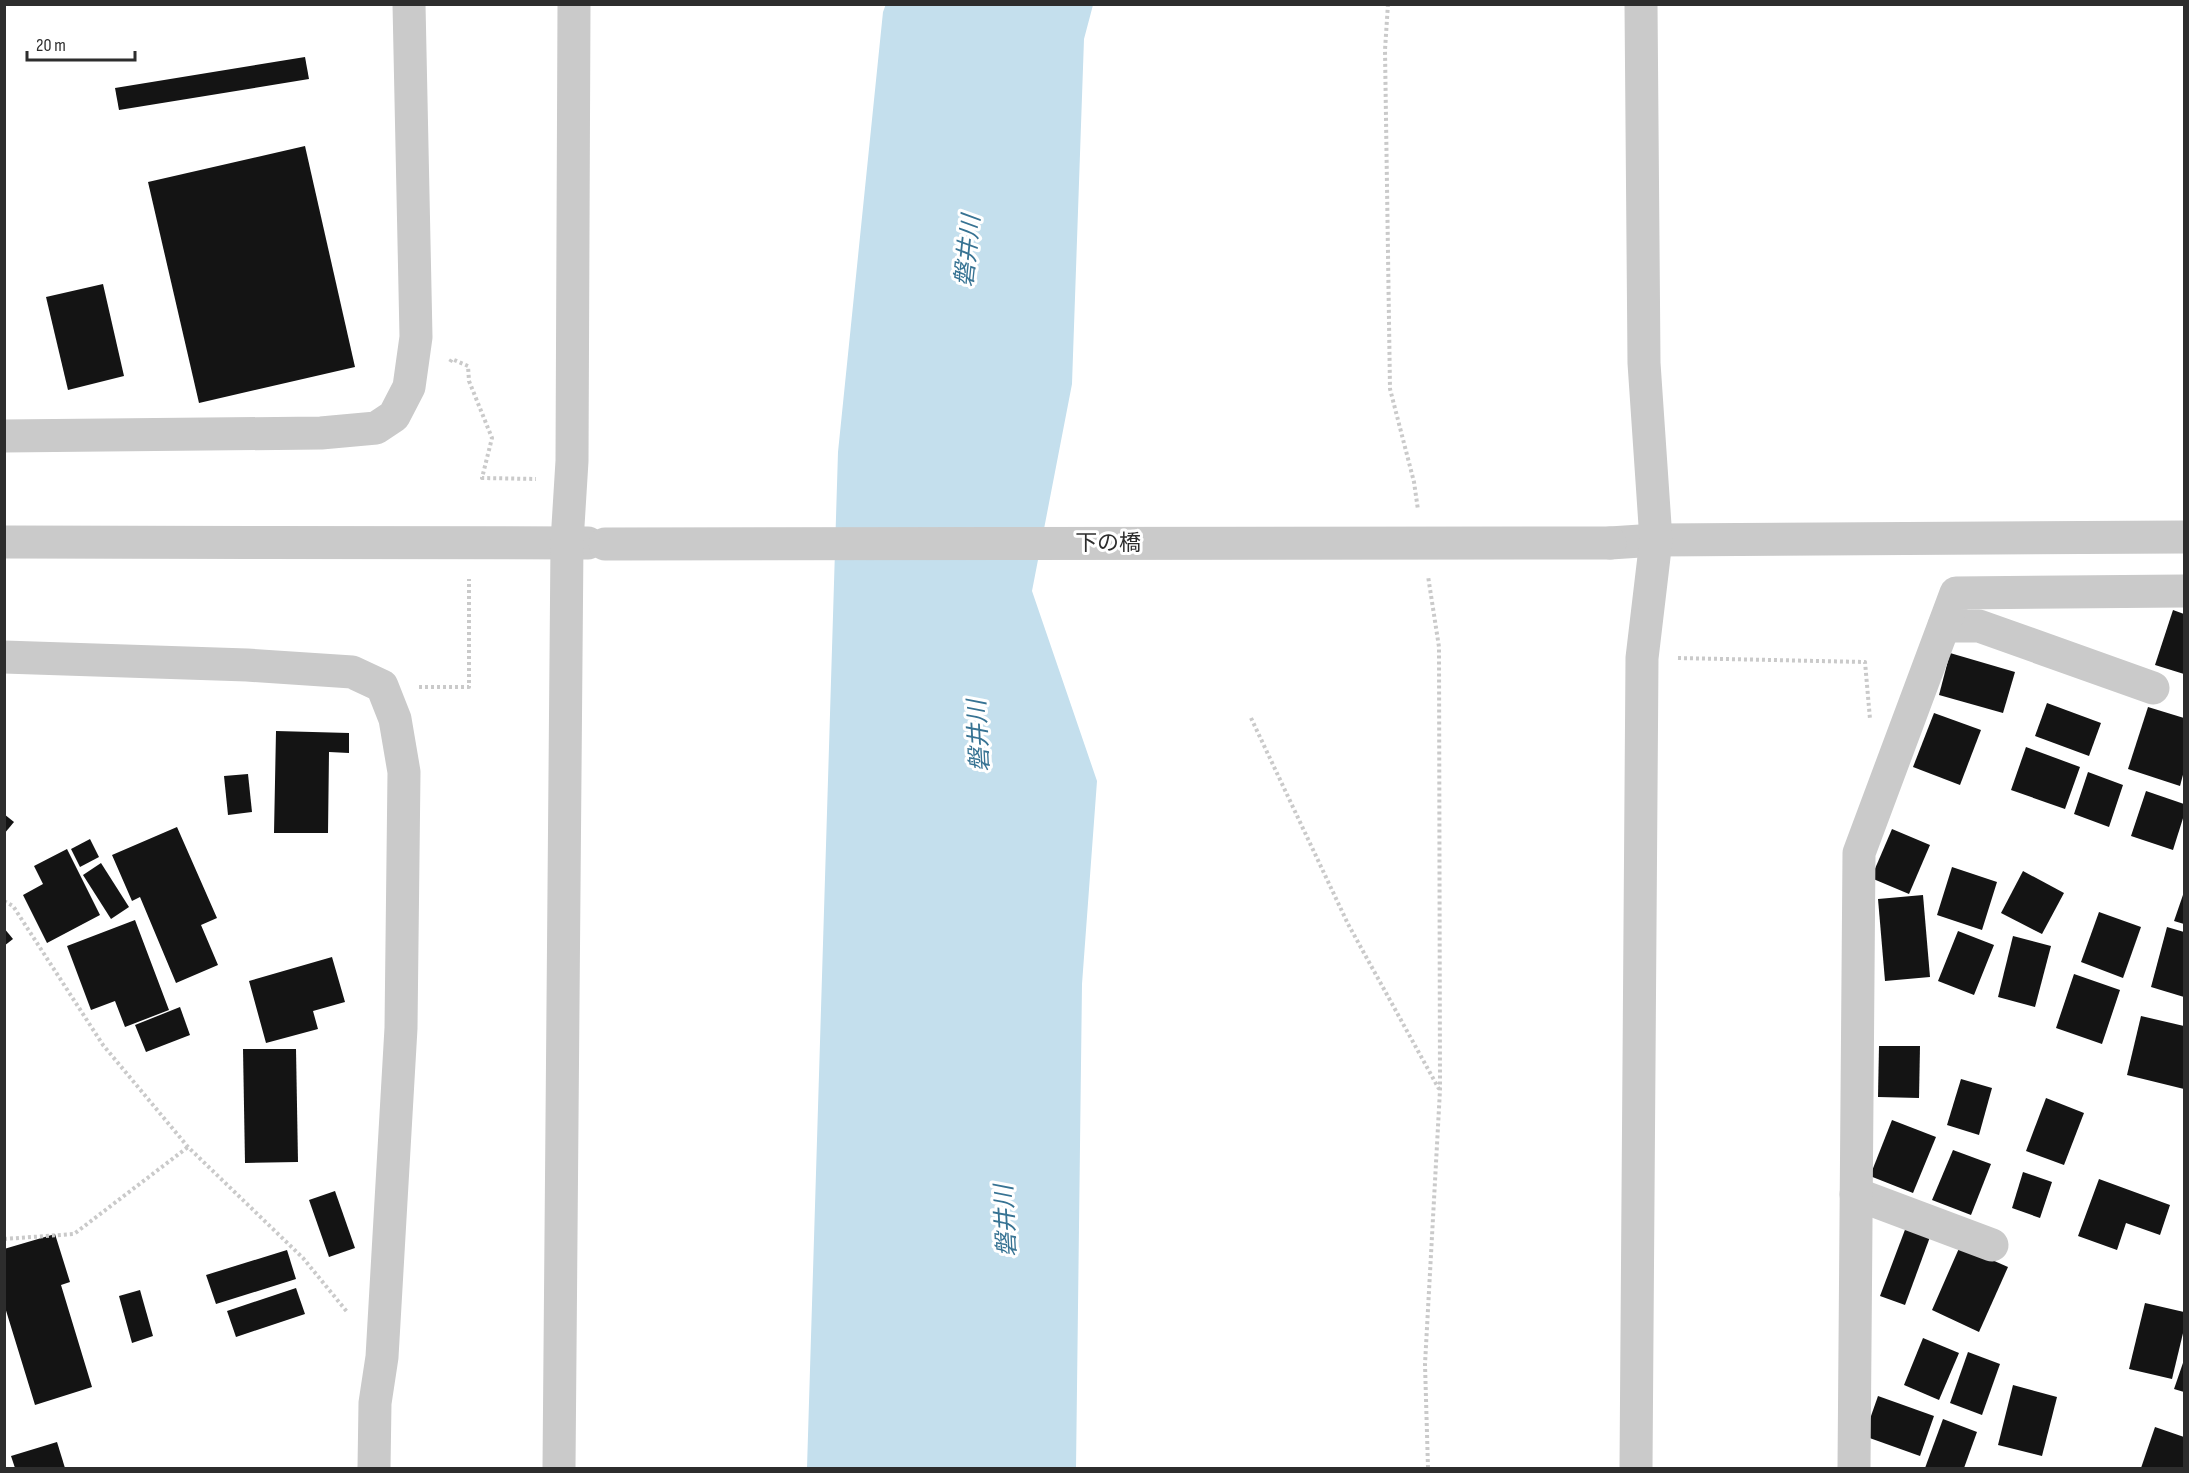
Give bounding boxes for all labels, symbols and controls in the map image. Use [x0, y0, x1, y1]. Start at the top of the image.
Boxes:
scale bar [27, 24, 135, 62]
text: 20 m [36, 35, 66, 56]
water label: 磐井川 [950, 211, 986, 288]
street label: 下の橋 [1075, 530, 1141, 557]
water label: 磐井川 [962, 696, 995, 773]
water label: 磐井川 [989, 1181, 1022, 1258]

